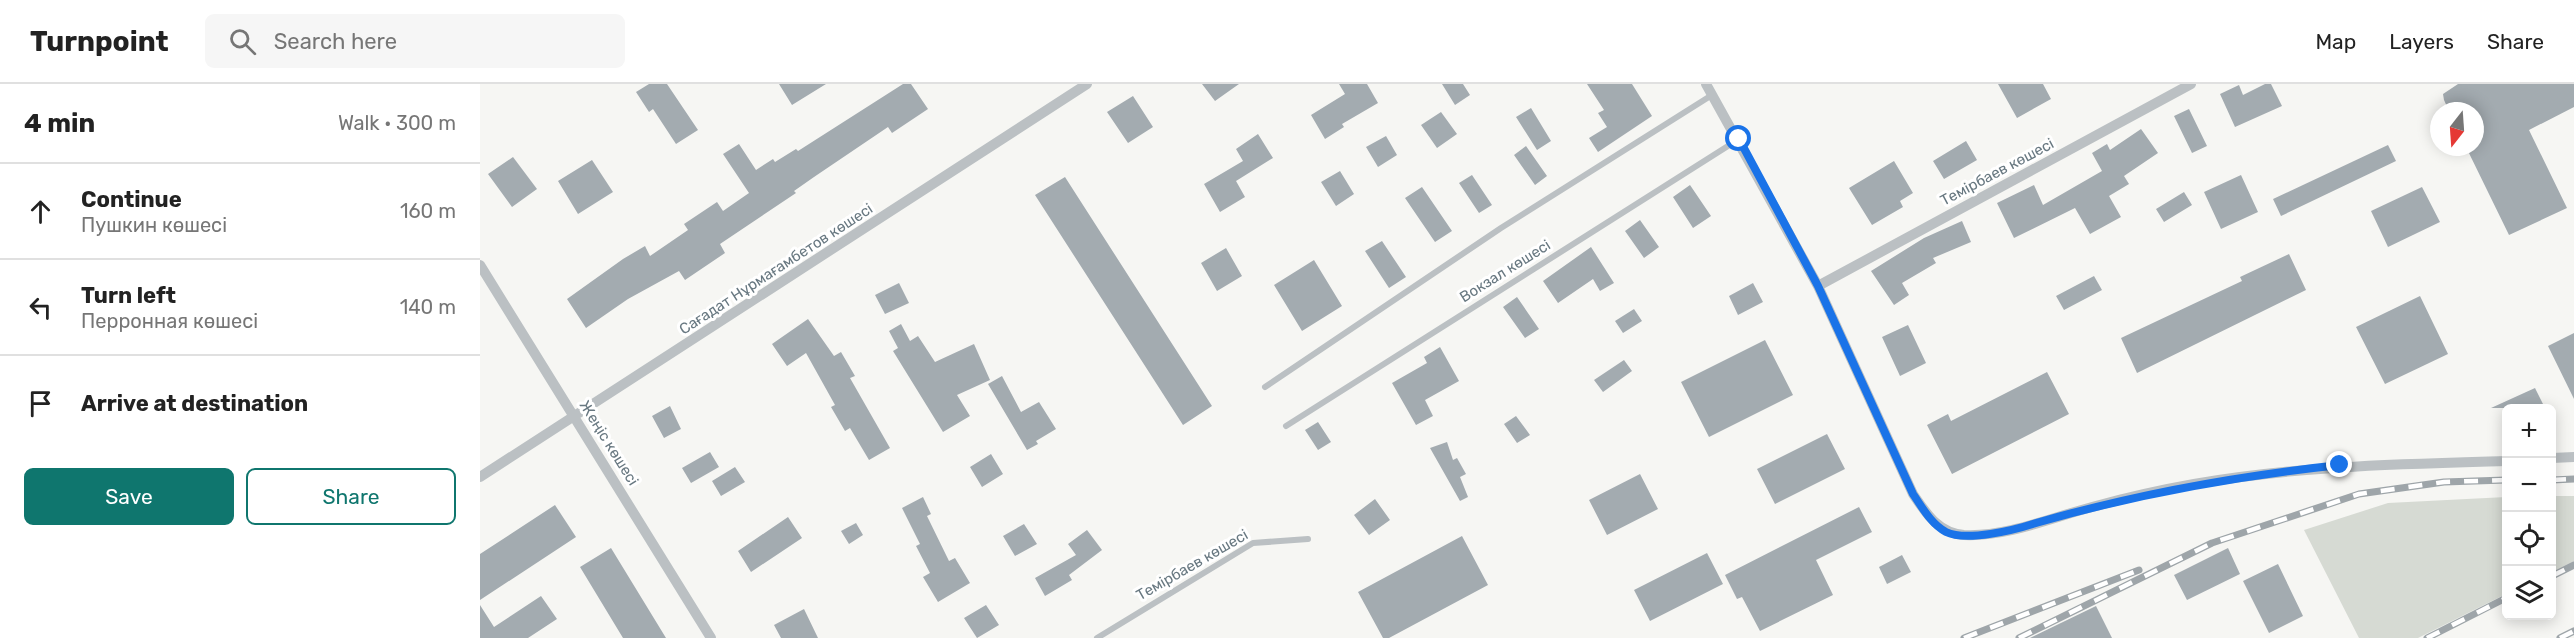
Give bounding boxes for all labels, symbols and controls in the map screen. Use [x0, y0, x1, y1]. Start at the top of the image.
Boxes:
search box [205, 14, 625, 68]
text: Turnpoint [30, 25, 169, 58]
icon: search [226, 25, 259, 58]
text: Search here [274, 28, 397, 55]
text: Map [2315, 29, 2356, 54]
text: Layers [2389, 29, 2454, 54]
text: Share [2487, 29, 2544, 54]
north arrow [2430, 102, 2484, 156]
text: 4 min [24, 108, 95, 139]
text: Walk · 300 m [338, 111, 456, 135]
route start [1725, 125, 1751, 151]
street label: Темірбаев көшесі [1937, 134, 2057, 210]
text: Continue [81, 186, 182, 213]
icon: ahead [24, 195, 57, 228]
text: 160 m [400, 199, 456, 223]
street label: Сағадат Нұрмағамбетов көшесі [676, 200, 876, 338]
text: Пушкин көшесі [81, 213, 227, 237]
street label: Вокзал көшесі [1456, 236, 1554, 306]
text: Turn left [81, 282, 176, 309]
icon: left [24, 291, 57, 324]
text: 140 m [400, 295, 456, 319]
text: Перронная көшесі [81, 309, 258, 333]
icon: arrive [24, 387, 57, 420]
text: Arrive at destination [81, 390, 308, 417]
street label: Жеңіс көшесі [576, 397, 642, 489]
map controls [2502, 404, 2556, 620]
button: + [2502, 404, 2556, 458]
route end [2326, 451, 2352, 477]
button: − [2502, 458, 2556, 512]
button: Save [24, 468, 234, 525]
button: Share [246, 468, 456, 525]
button: locate [2502, 512, 2556, 566]
street label: Темірбаев көшесі [1133, 526, 1251, 604]
button: layers [2502, 566, 2556, 620]

